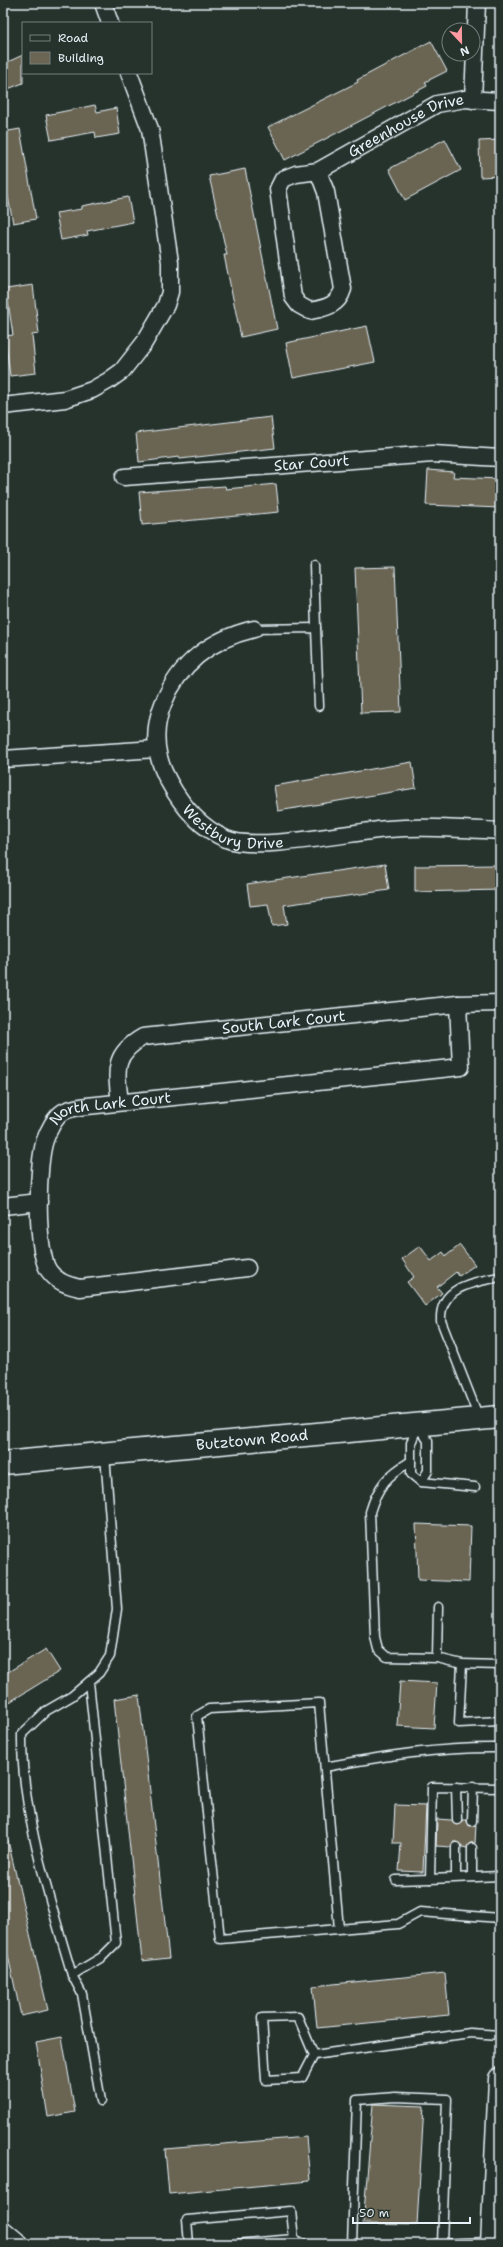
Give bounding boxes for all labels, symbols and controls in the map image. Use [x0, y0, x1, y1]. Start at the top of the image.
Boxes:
legend [22, 22, 152, 74]
north arrow [441, 22, 481, 62]
text: Road [58, 30, 89, 46]
text: N [457, 42, 471, 60]
text: Building [58, 50, 104, 66]
street label: Greenhouse Drive [344, 89, 466, 162]
street label: Star Court [273, 450, 350, 476]
street label: Westbury Drive [178, 800, 284, 853]
street label: South Lark Court [221, 1006, 346, 1039]
street label: North Lark Court [45, 1087, 172, 1129]
street label: Butztown Road [195, 1425, 309, 1455]
scale bar [353, 2199, 470, 2225]
text: 50 m [359, 2205, 389, 2221]

